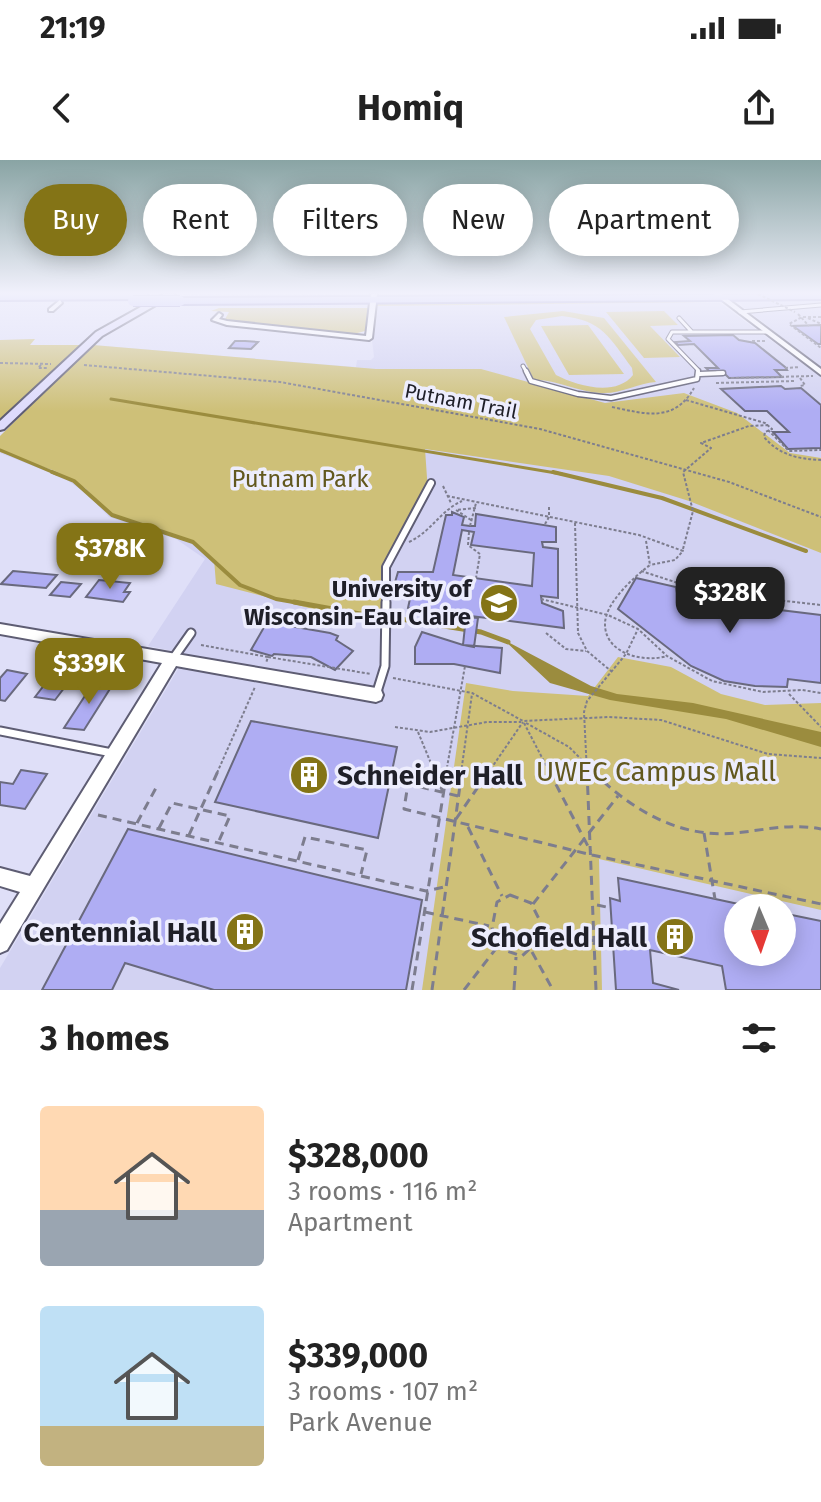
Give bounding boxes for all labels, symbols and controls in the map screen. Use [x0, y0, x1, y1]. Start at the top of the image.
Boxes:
text: 21:19 [40, 10, 106, 46]
icon: back [40, 86, 84, 130]
text: Homiq [357, 86, 464, 130]
icon: share [737, 86, 781, 130]
chip: Buy [24, 184, 127, 256]
chip: Rent [143, 184, 257, 256]
chip: Filters [273, 184, 407, 256]
chip: New [423, 184, 533, 256]
chip: Apartment [549, 184, 739, 256]
street label: Putnam Trail [403, 378, 519, 424]
park label: Putnam Park [231, 465, 369, 493]
pin: $378K [54, 523, 166, 591]
text: $378K [75, 533, 145, 564]
pin: $328K [674, 567, 786, 635]
place label: University of Wisconsin-Eau Claire [244, 575, 473, 631]
text: $328K [694, 577, 766, 608]
school or university icon: University of Wisconsin-Eau Claire [478, 582, 520, 624]
pin: $339K [33, 638, 145, 706]
text: $339K [53, 648, 125, 679]
building icon: Schneider Hall [288, 754, 330, 796]
park label: UWEC Campus Mall [536, 755, 776, 788]
place label: Schneider Hall [337, 759, 523, 792]
north arrow [724, 894, 796, 966]
map controls [724, 894, 796, 966]
building icon: Centennial Hall [224, 911, 266, 953]
place label: Centennial Hall [24, 916, 218, 949]
building icon: Schofield Hall [654, 916, 696, 958]
place label: Schofield Hall [471, 921, 648, 954]
icon: filters [737, 1016, 781, 1060]
text: 3 homes [40, 1018, 169, 1059]
text: $328,000 [288, 1135, 429, 1176]
icon: home [104, 1138, 200, 1234]
text: 3 rooms · 116 m² [288, 1176, 477, 1207]
text: Apartment [288, 1207, 413, 1238]
text: $339,000 [288, 1335, 428, 1376]
icon: home [104, 1338, 200, 1434]
text: 3 rooms · 107 m² [288, 1376, 478, 1407]
text: Park Avenue [288, 1407, 432, 1438]

